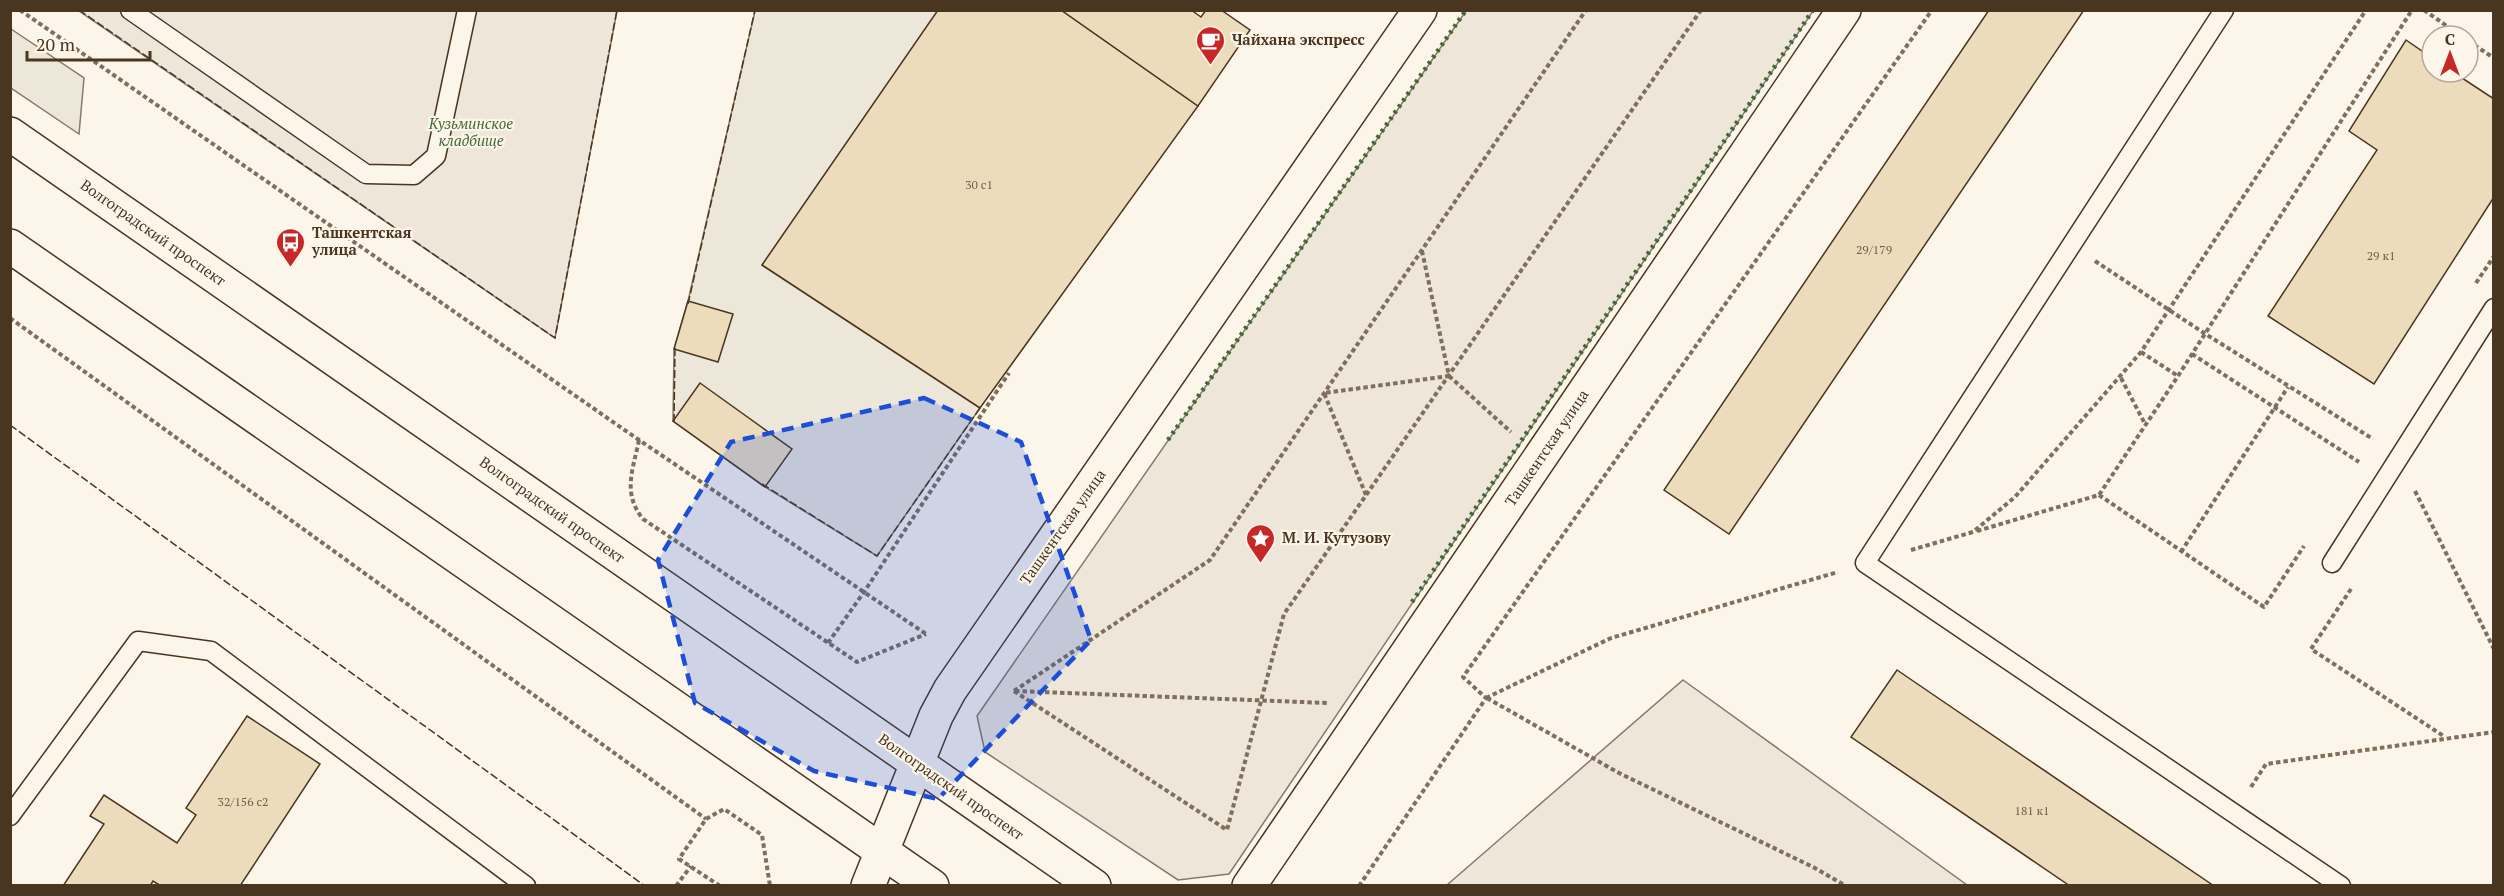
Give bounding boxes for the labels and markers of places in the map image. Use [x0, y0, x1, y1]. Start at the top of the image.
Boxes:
cafe icon: Чайхана экспресс [1195, 24, 1227, 66]
place label: Чайхана экспресс [1232, 29, 1365, 49]
place label: Ташкентская улица [311, 222, 412, 259]
bus stop icon: Ташкентская улица [275, 226, 307, 268]
place icon: М. И. Кутузову [1245, 522, 1277, 564]
place label: М. И. Кутузову [1282, 527, 1392, 547]

